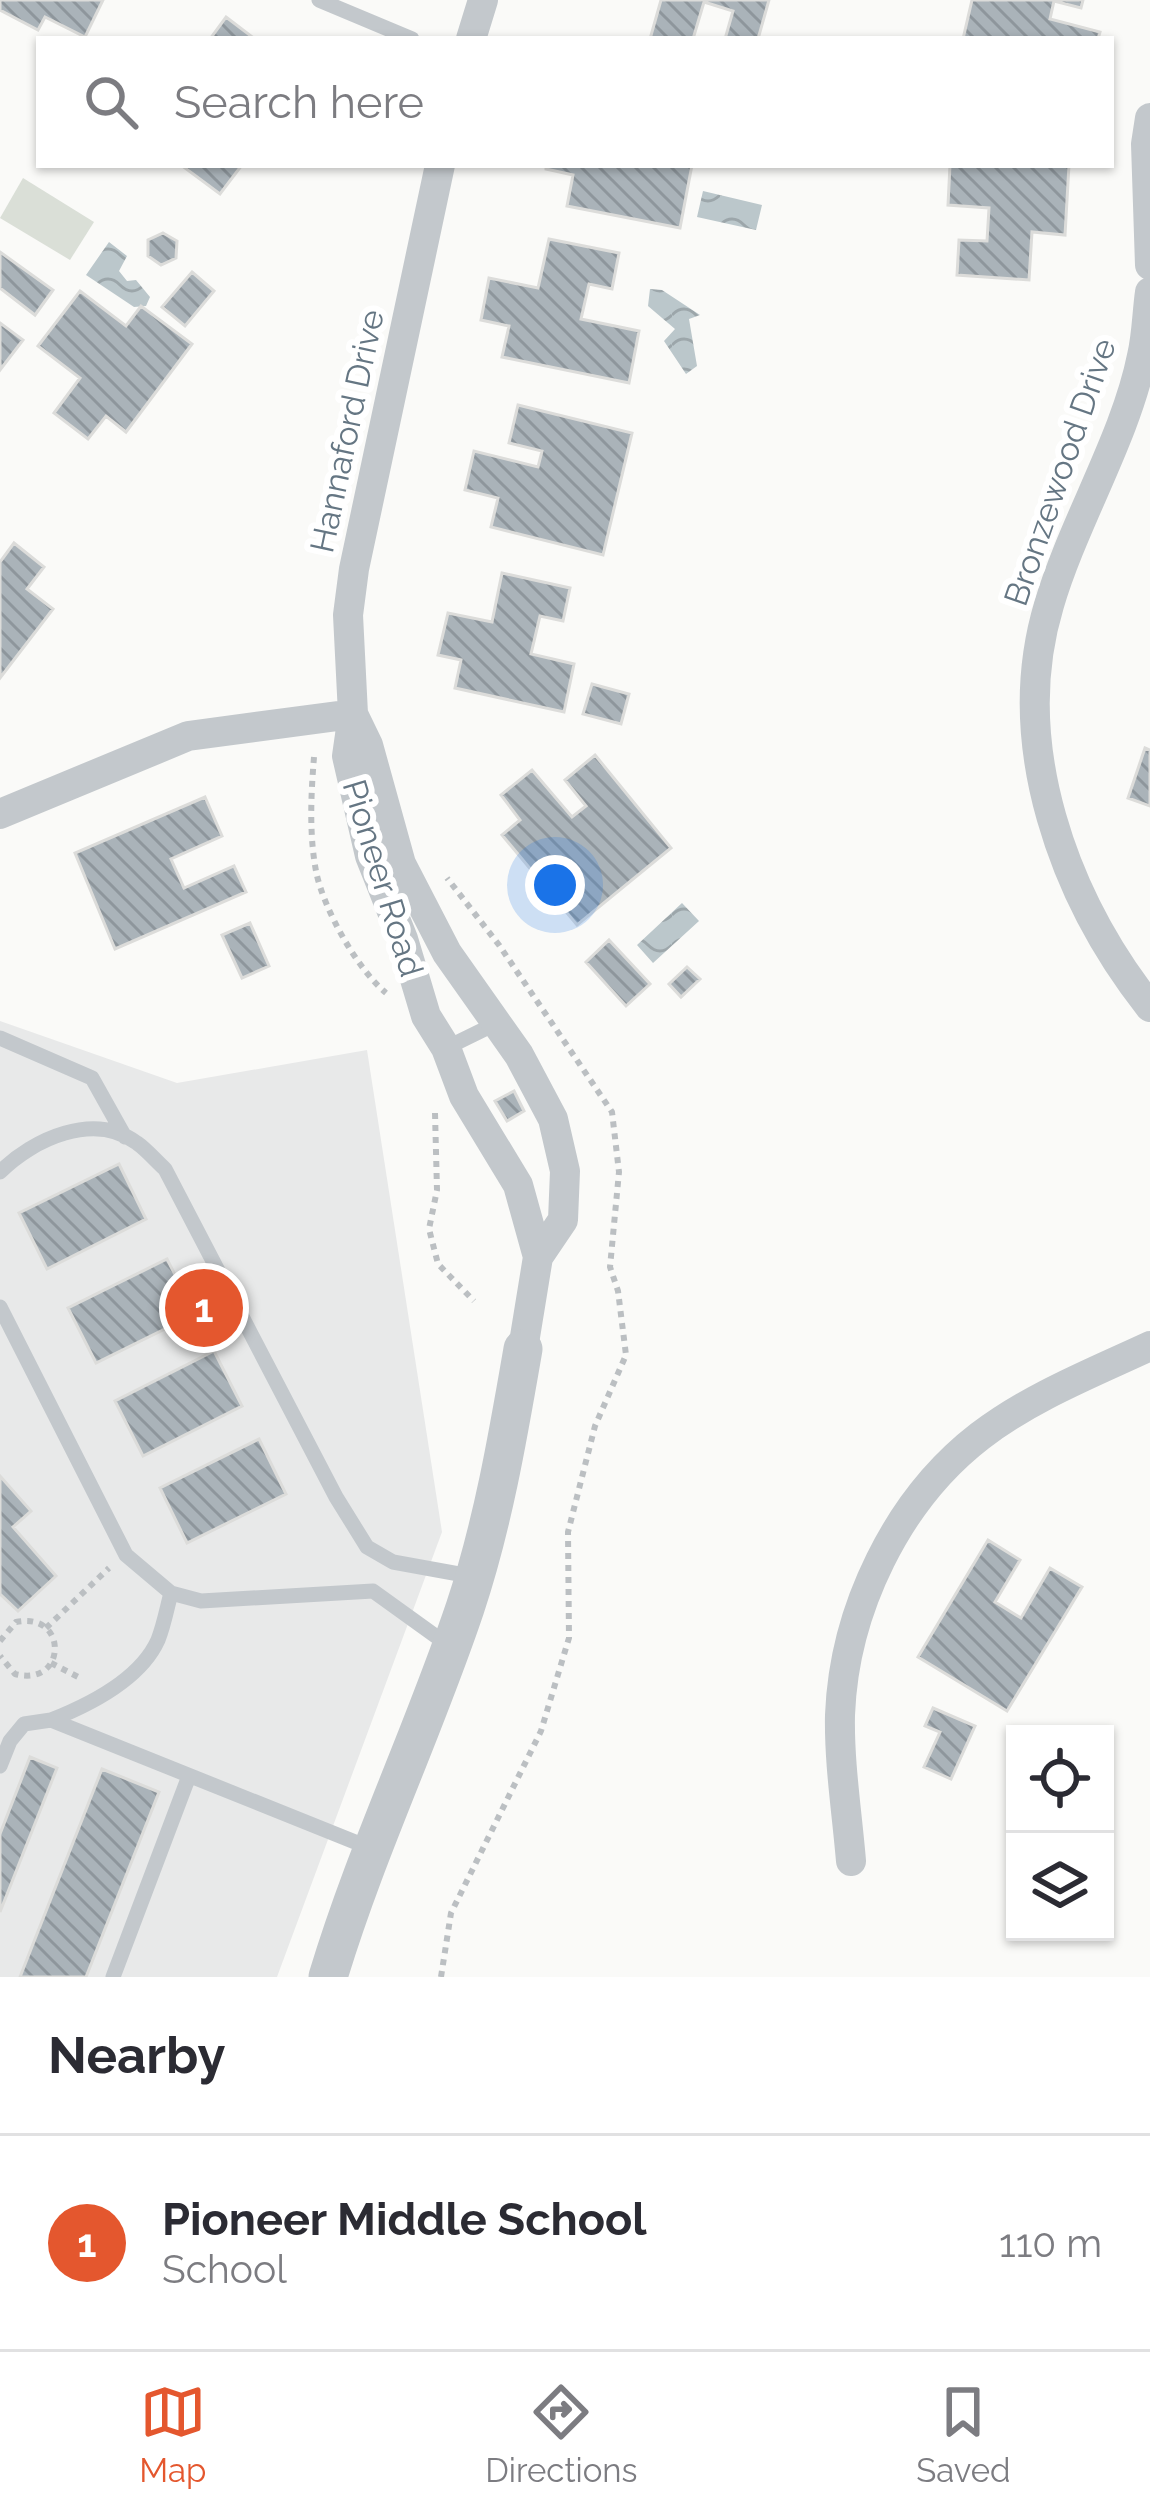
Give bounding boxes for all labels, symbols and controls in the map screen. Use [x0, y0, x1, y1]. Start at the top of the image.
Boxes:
search box [36, 36, 1114, 168]
icon: search [78, 69, 144, 135]
text: Search here [174, 76, 424, 129]
street label: Hannaford Drive [302, 306, 392, 556]
street label: Bronzewood Drive [996, 333, 1124, 611]
street label: Pioneer Road [335, 775, 431, 981]
your location [525, 855, 585, 915]
pin: 1 [165, 1263, 243, 1353]
map controls [1006, 1725, 1114, 1941]
button: locate [1006, 1725, 1114, 1833]
button: layers [1006, 1833, 1114, 1941]
text: Nearby [48, 2025, 225, 2085]
text: Pioneer Middle School [162, 2193, 647, 2246]
text: 1 [77, 2220, 97, 2266]
text: 110 m [999, 2220, 1102, 2266]
text: School [162, 2246, 287, 2292]
tab: Map [139, 2379, 206, 2490]
tab: Directions [485, 2379, 638, 2490]
tab: Saved [916, 2379, 1011, 2490]

